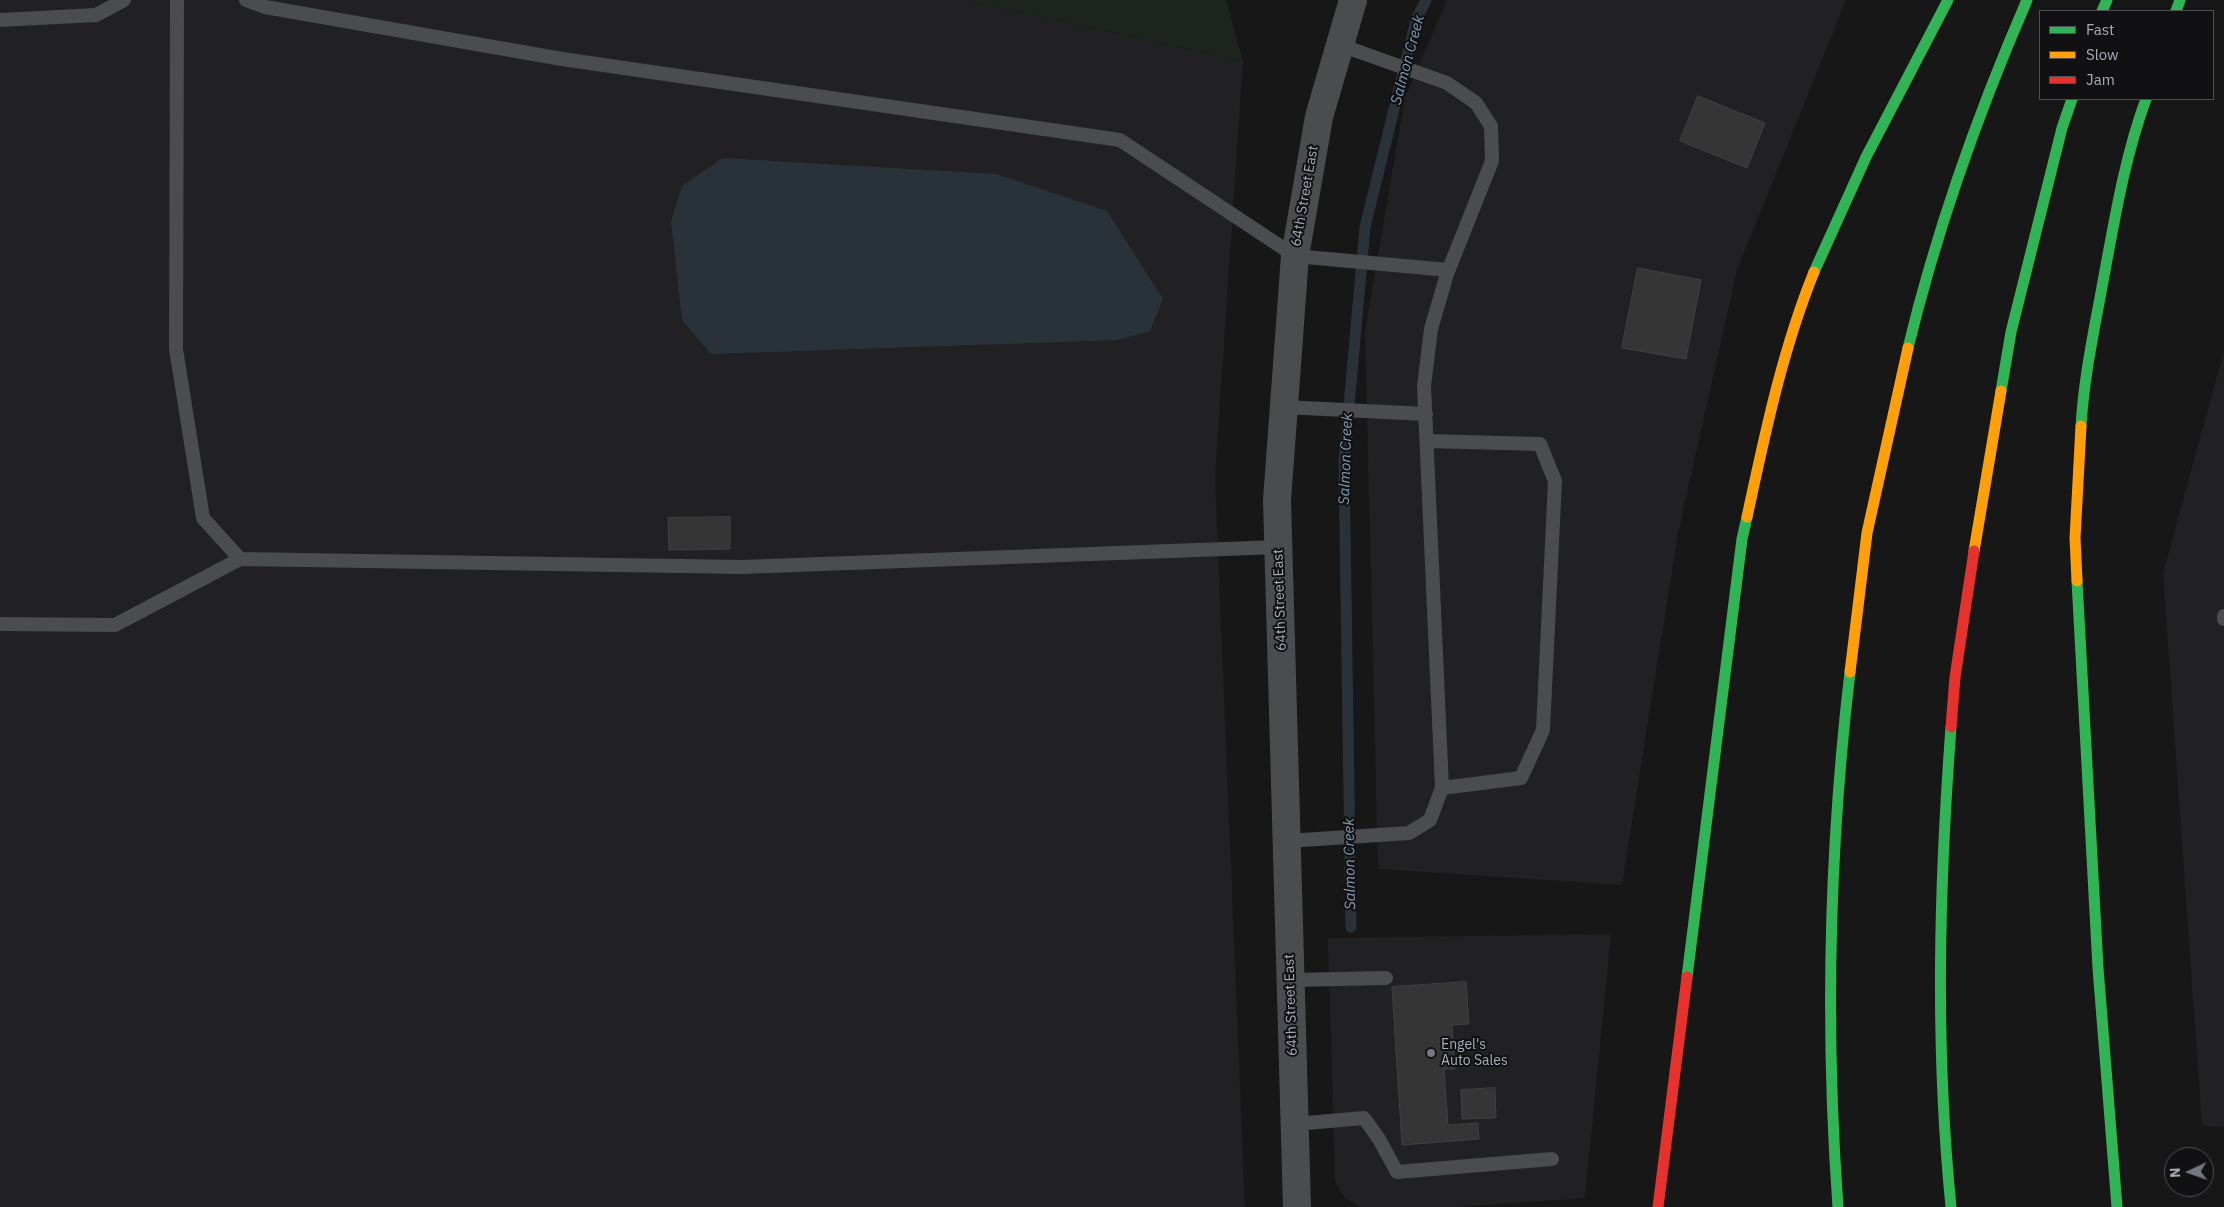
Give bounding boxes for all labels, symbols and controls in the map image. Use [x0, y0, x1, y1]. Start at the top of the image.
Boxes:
legend [2039, 10, 2214, 100]
water label: Salmon Creek [1387, 13, 1429, 107]
text: Fast [2086, 20, 2114, 39]
text: Slow [2086, 45, 2119, 64]
text: Jam [2086, 70, 2115, 89]
street label: 64th Street East [1288, 144, 1322, 248]
water label: Salmon Creek [1335, 413, 1357, 505]
street label: 64th Street East [1270, 549, 1290, 651]
water label: Salmon Creek [1340, 818, 1360, 910]
street label: 64th Street East [1281, 954, 1301, 1056]
place label: Engel's Auto Sales [1441, 1037, 1508, 1070]
marker: Engel's Auto Sales [1425, 1047, 1437, 1059]
north arrow [2164, 1147, 2214, 1197]
text: N [2166, 1167, 2184, 1178]

